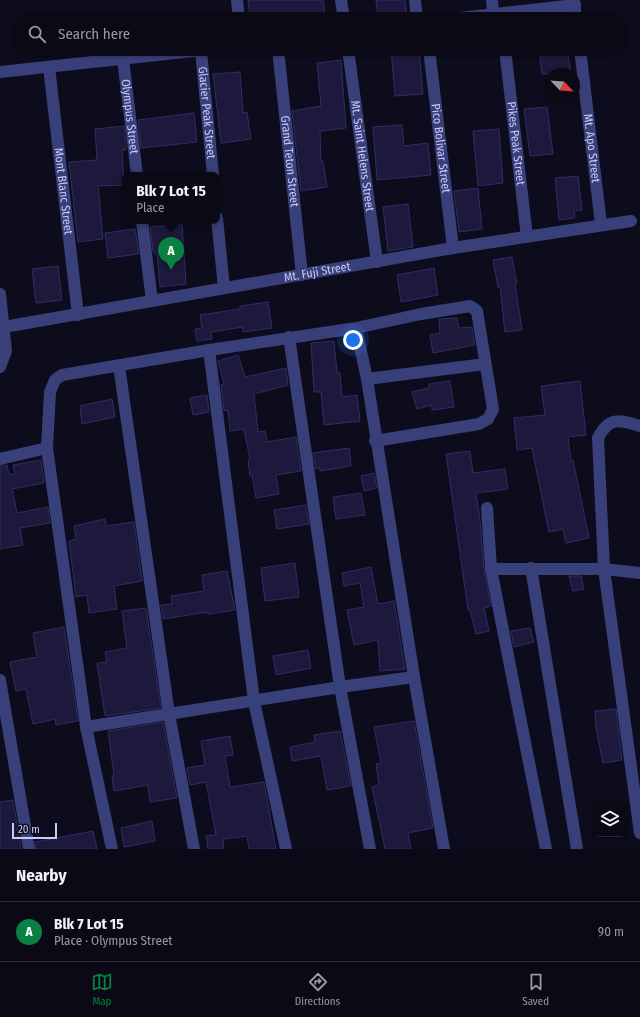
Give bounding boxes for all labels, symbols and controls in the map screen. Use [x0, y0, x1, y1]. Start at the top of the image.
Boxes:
search box [12, 12, 628, 56]
icon: search [26, 23, 48, 45]
text: Search here [58, 25, 130, 43]
street label: Glacier Peak Street [196, 66, 218, 160]
north arrow [544, 68, 580, 104]
street label: Olympus Street [118, 78, 141, 155]
street label: Mt. Saint Helens Street [348, 100, 377, 212]
street label: Pikes Peak Street [504, 101, 528, 186]
street label: Pico Bolivar Street [429, 103, 453, 194]
street label: Mt. Apo Street [581, 113, 603, 184]
street label: Grand Teton Street [278, 115, 302, 208]
street label: Mont Blanc Street [51, 147, 76, 235]
popup [122, 172, 220, 224]
text: Blk 7 Lot 15 [136, 182, 206, 200]
text: Place [136, 200, 164, 215]
pin: A [158, 237, 184, 270]
street label: Mt. Fuji Street [283, 259, 352, 285]
your location [343, 330, 363, 350]
map controls [592, 801, 628, 837]
button: layers [592, 801, 628, 837]
scale bar [12, 821, 57, 840]
text: 20 m [18, 823, 40, 836]
text: Nearby [16, 865, 67, 886]
text: Blk 7 Lot 15 [54, 915, 124, 933]
text: A [25, 924, 33, 939]
text: 90 m [598, 924, 624, 939]
text: Place · Olympus Street [54, 933, 173, 948]
tab: Map [91, 971, 113, 1008]
tab: Directions [295, 971, 340, 1008]
tab: Saved [522, 971, 549, 1008]

